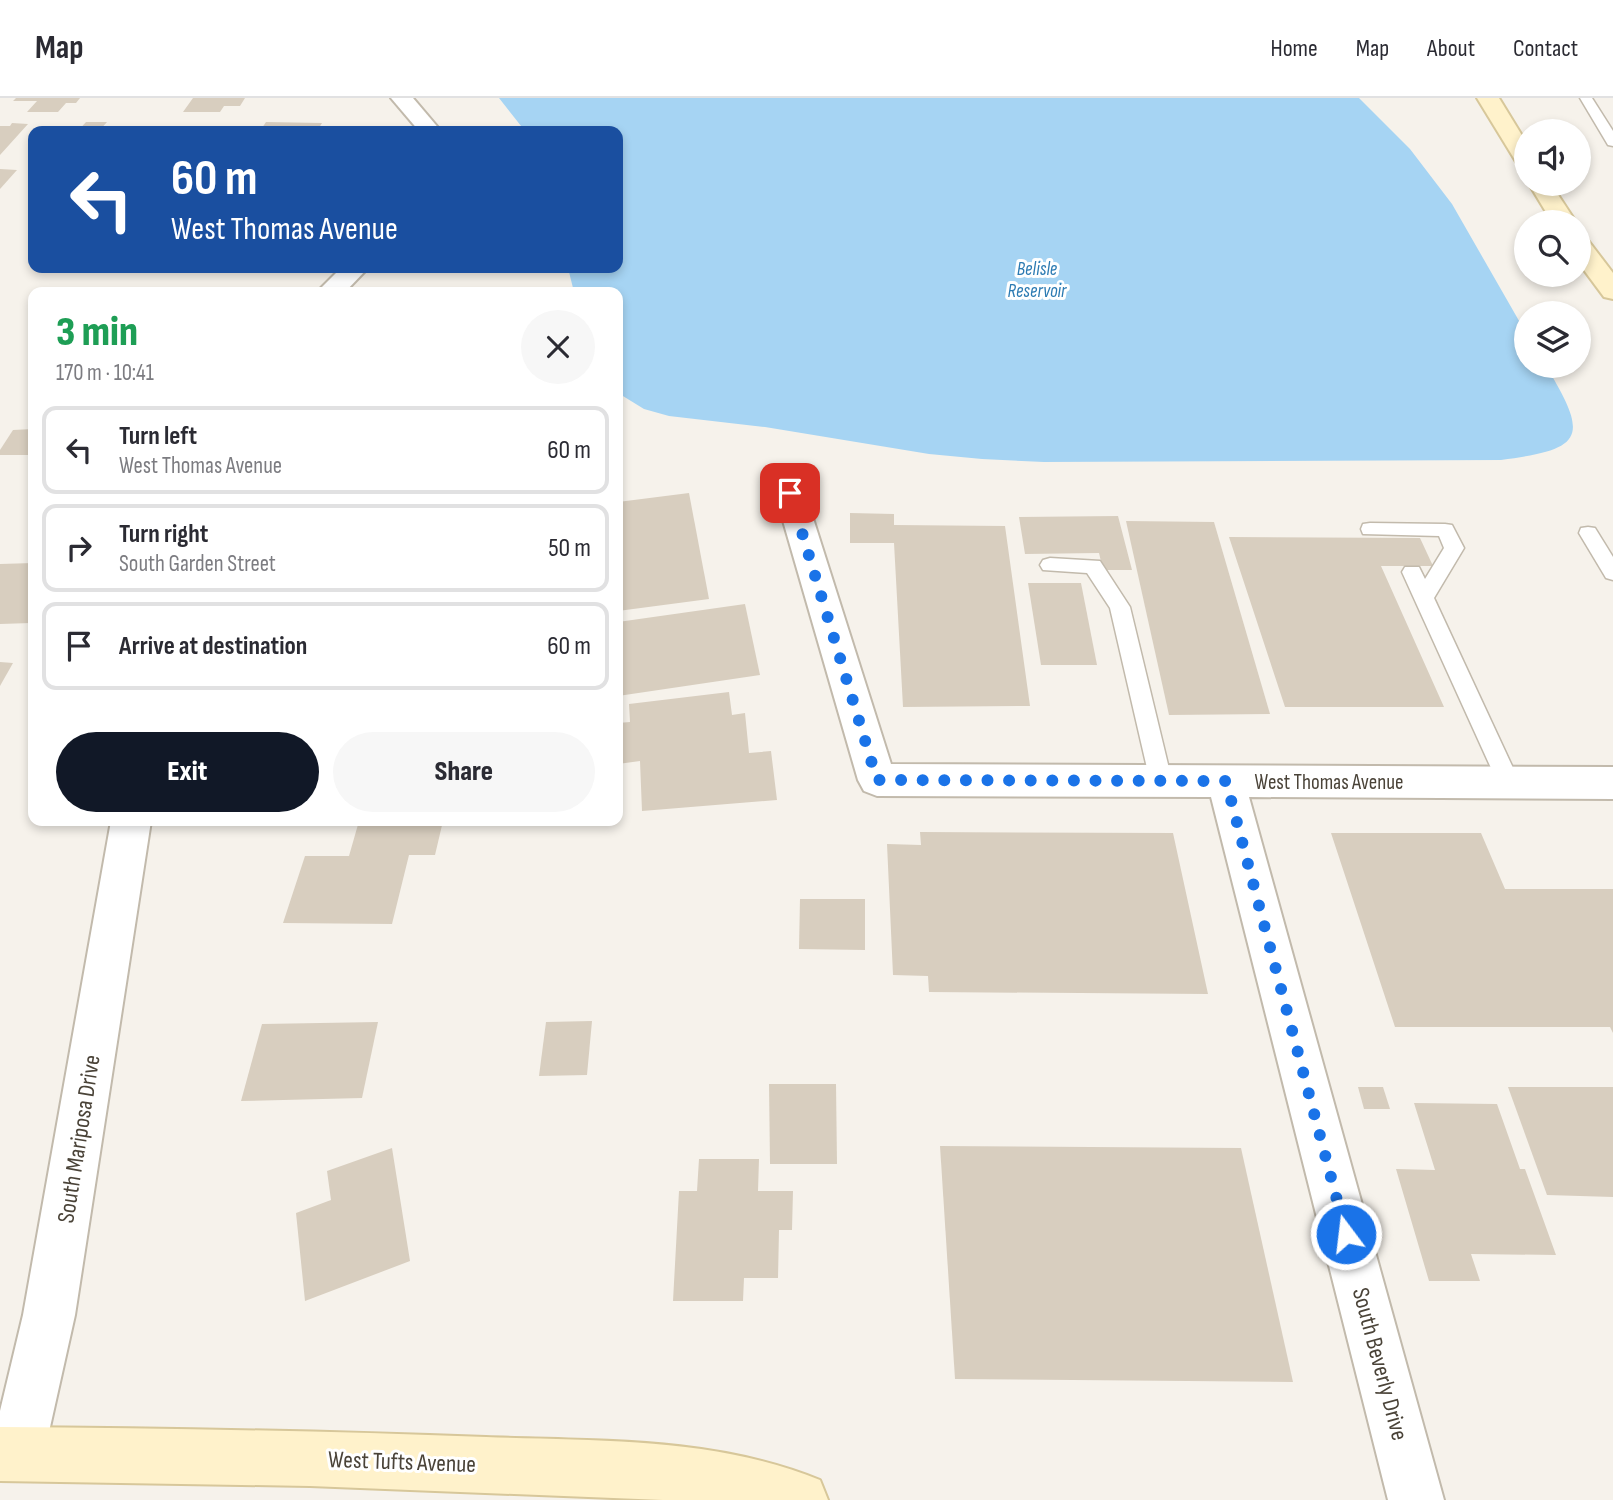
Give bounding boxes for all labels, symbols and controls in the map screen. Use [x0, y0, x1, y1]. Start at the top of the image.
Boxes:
text: Map [35, 28, 84, 68]
text: Home [1270, 34, 1318, 63]
text: Map [1356, 34, 1389, 63]
text: About [1427, 34, 1475, 63]
text: Contact [1513, 34, 1578, 63]
map controls [1514, 119, 1591, 378]
button: sound [1514, 119, 1591, 196]
text: 60 m [171, 150, 258, 209]
icon: left [56, 154, 147, 245]
text: West Thomas Avenue [171, 210, 398, 249]
button: search [1514, 210, 1591, 287]
water label: Belisle Reservoir [1008, 258, 1067, 303]
button: layers [1514, 301, 1591, 378]
text: 3 min [56, 307, 138, 358]
button: close [521, 310, 595, 384]
text: 170 m · 10:41 [56, 359, 154, 387]
text: Turn left [119, 421, 197, 452]
icon: left [60, 431, 98, 469]
text: 60 m [547, 435, 591, 466]
text: West Thomas Avenue [119, 452, 282, 480]
pin [760, 463, 820, 523]
icon: arrive [771, 474, 809, 512]
text: Turn right [119, 519, 208, 550]
icon: right [60, 529, 98, 567]
text: 50 m [548, 533, 591, 564]
text: South Garden Street [119, 550, 276, 578]
icon: arrive [60, 627, 98, 665]
text: Arrive at destination [119, 631, 307, 662]
text: 60 m [547, 631, 591, 662]
button: Exit [56, 732, 319, 812]
button: Share [333, 732, 595, 812]
street label: West Thomas Avenue [1255, 770, 1403, 795]
street label: South Mariposa Drive [51, 1053, 107, 1225]
position arrow [1309, 1197, 1383, 1271]
street label: South Beverly Drive [1346, 1284, 1414, 1444]
street label: West Tufts Avenue [328, 1445, 476, 1479]

